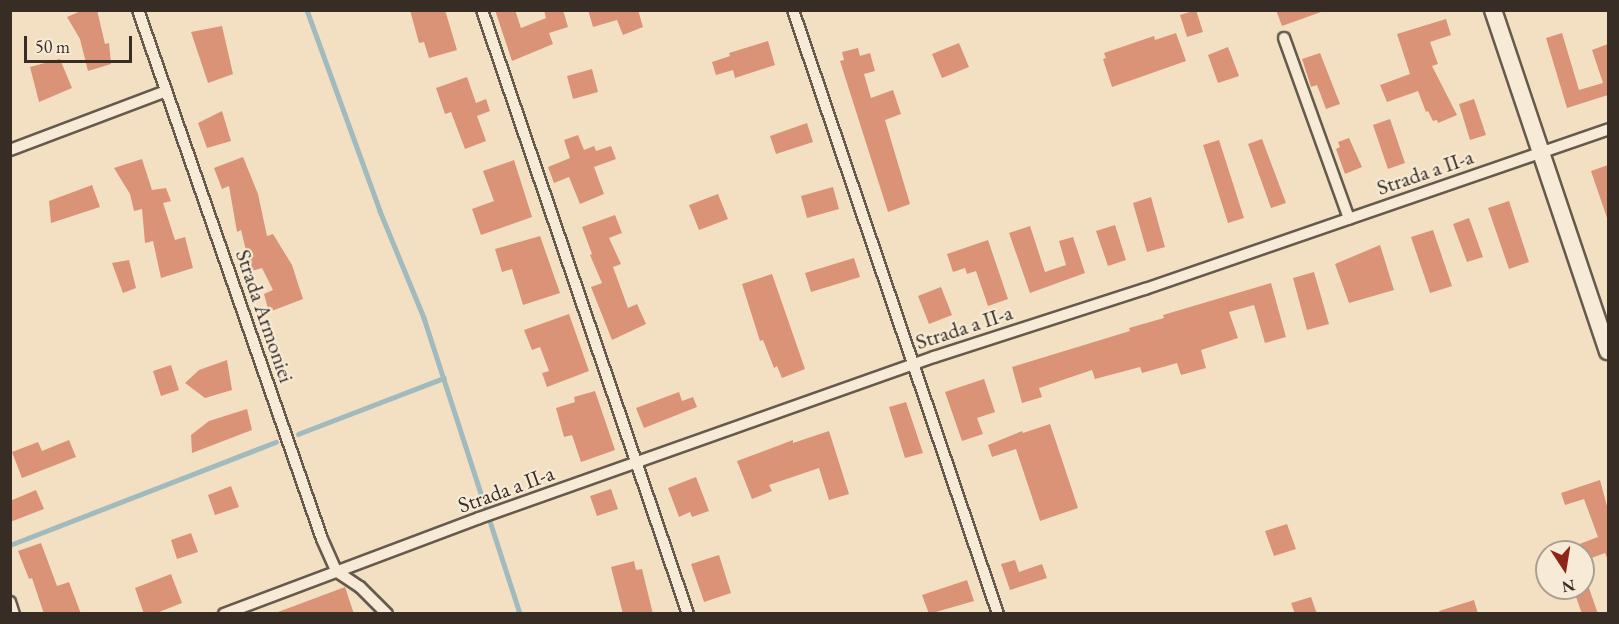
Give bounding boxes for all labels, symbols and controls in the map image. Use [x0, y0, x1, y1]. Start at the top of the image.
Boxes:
scale bar [27, 24, 135, 62]
text: 50 m [35, 35, 70, 58]
street label: Strada a II-a [1373, 143, 1477, 201]
street label: Strada Armoniei [230, 246, 300, 386]
street label: Strada a II-a [912, 299, 1016, 355]
street label: Strada a II-a [454, 459, 558, 519]
north arrow [1535, 540, 1595, 600]
text: N [1560, 575, 1577, 598]

